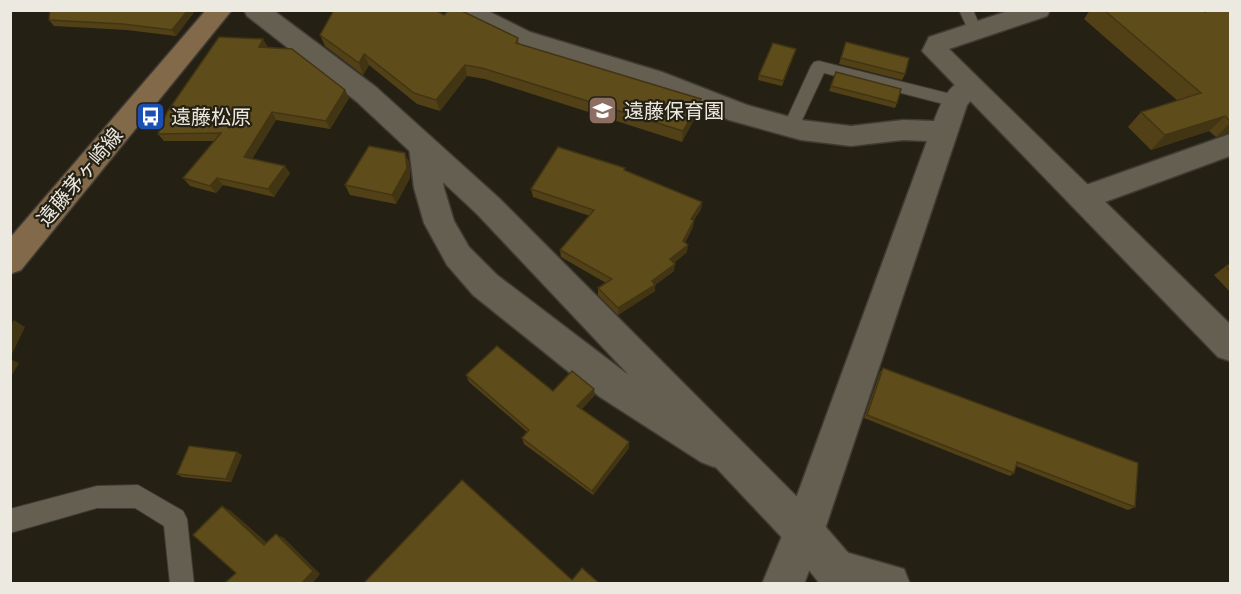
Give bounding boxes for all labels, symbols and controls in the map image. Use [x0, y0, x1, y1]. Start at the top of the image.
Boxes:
school or university icon: 遠藤保育園 [587, 95, 619, 127]
place label: 遠藤保育園 [624, 100, 724, 124]
bus stop icon: 遠藤松原 [134, 101, 166, 133]
place label: 遠藤松原 [171, 106, 251, 130]
street label: 遠藤茅ヶ崎線 [33, 124, 129, 231]

